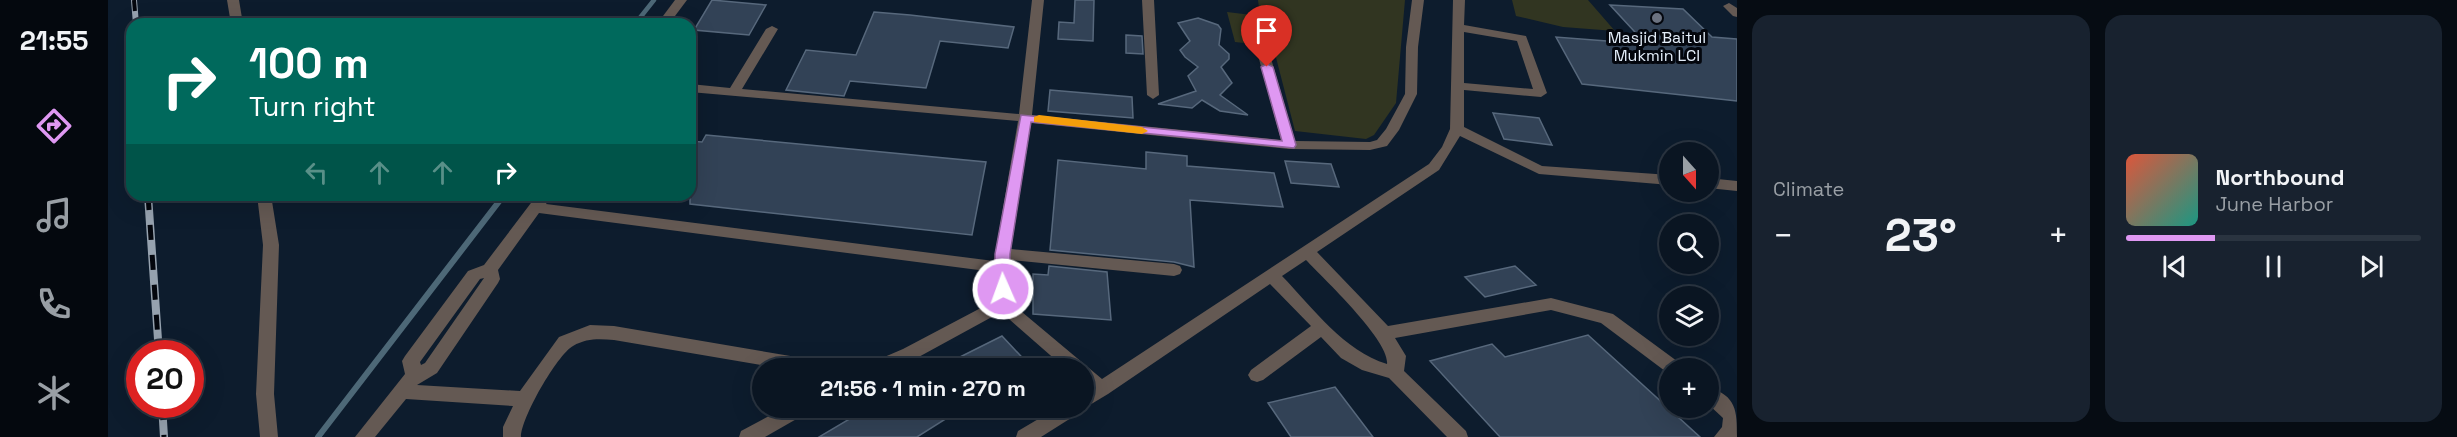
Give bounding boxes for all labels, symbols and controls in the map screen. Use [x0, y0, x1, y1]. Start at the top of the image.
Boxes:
pin [1241, 5, 1292, 67]
marker: Masjid Baitul Mukmin LCI [1650, 11, 1664, 25]
icon: arrive [1250, 14, 1283, 47]
text: 21:55 [20, 23, 88, 58]
place label: Masjid Baitul Mukmin LCI [1608, 27, 1706, 66]
text: 100 m [249, 37, 369, 90]
icon: right [150, 42, 228, 120]
text: Turn right [249, 89, 376, 124]
icon: directions [33, 105, 75, 147]
north arrow [1659, 142, 1719, 202]
map controls [1659, 142, 1719, 418]
icon: left [300, 156, 333, 189]
icon: ahead [363, 156, 396, 189]
icon: ahead [426, 156, 459, 189]
icon: right [489, 156, 522, 189]
text: Northbound [2216, 163, 2345, 191]
text: Climate [1773, 176, 1844, 202]
text: June Harbor [2216, 191, 2333, 217]
icon: music [33, 194, 75, 236]
text: 23° [1885, 207, 1957, 264]
button: search [1659, 214, 1719, 274]
text: − [1773, 215, 1793, 257]
text: + [2048, 215, 2068, 257]
icon: previous [2158, 250, 2191, 283]
icon: pause [2257, 250, 2290, 283]
icon: next [2355, 250, 2388, 283]
position arrow [971, 257, 1035, 321]
icon: phone [33, 283, 75, 325]
button: layers [1659, 286, 1719, 346]
speed limit sign: 20 [126, 340, 204, 418]
button: + [1659, 358, 1719, 418]
icon: climate [33, 372, 75, 414]
text: 21:56 · 1 min · 270 m [820, 374, 1026, 402]

